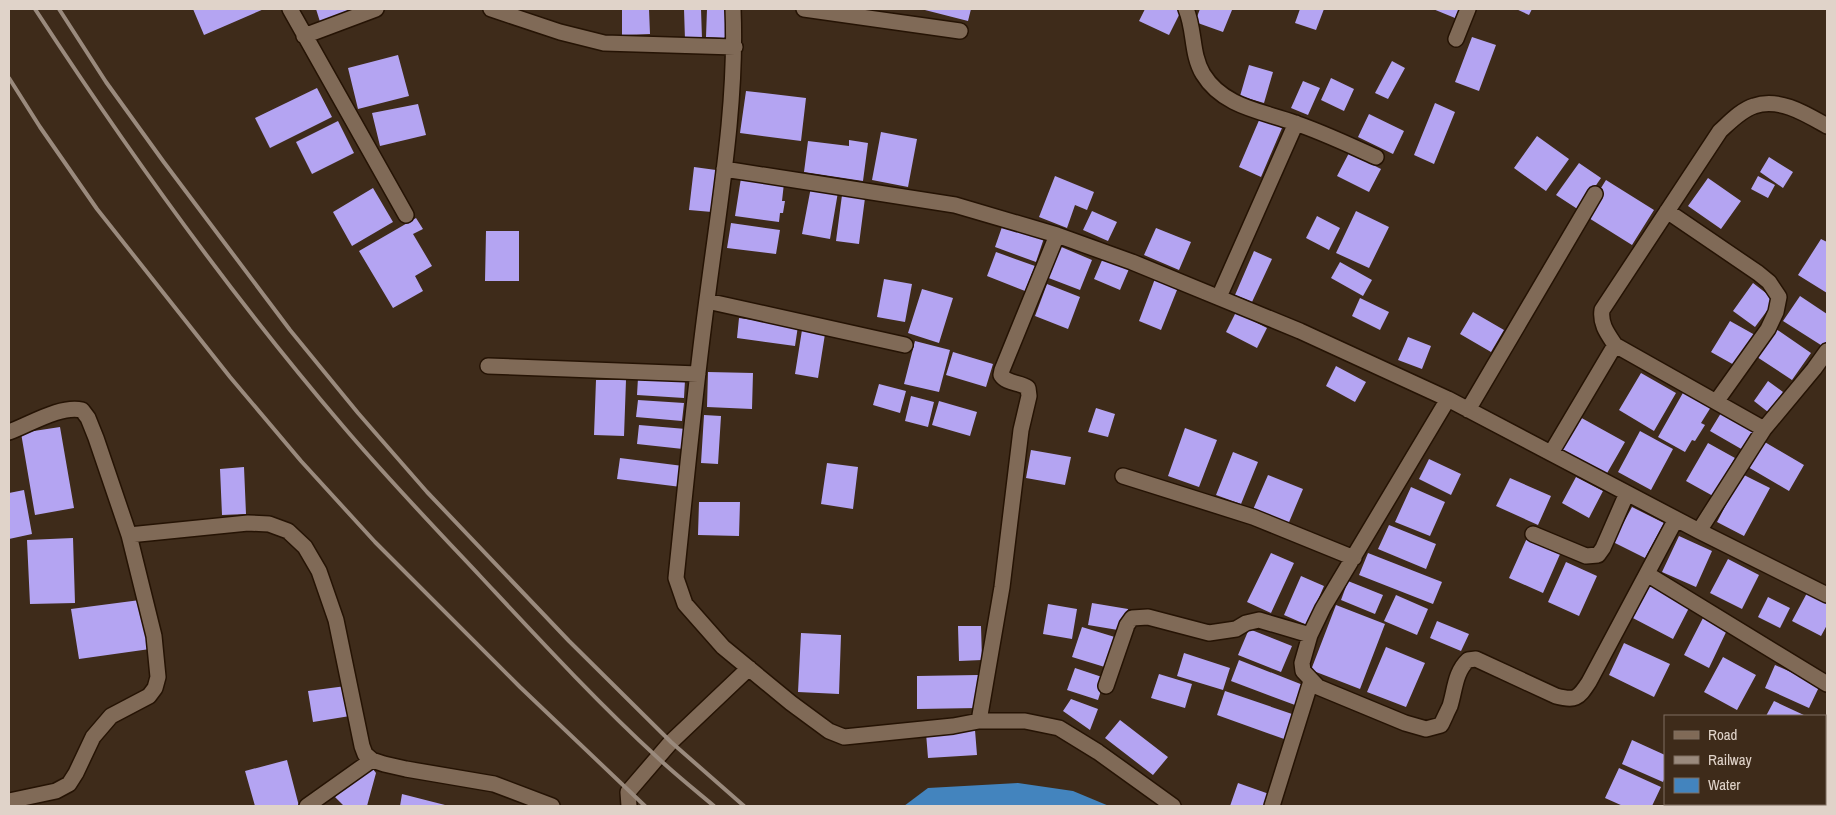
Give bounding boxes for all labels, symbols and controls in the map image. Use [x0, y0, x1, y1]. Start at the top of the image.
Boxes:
legend [1664, 715, 1826, 805]
text: Road [1708, 724, 1737, 745]
text: Railway [1708, 749, 1753, 770]
text: Water [1708, 774, 1740, 795]

